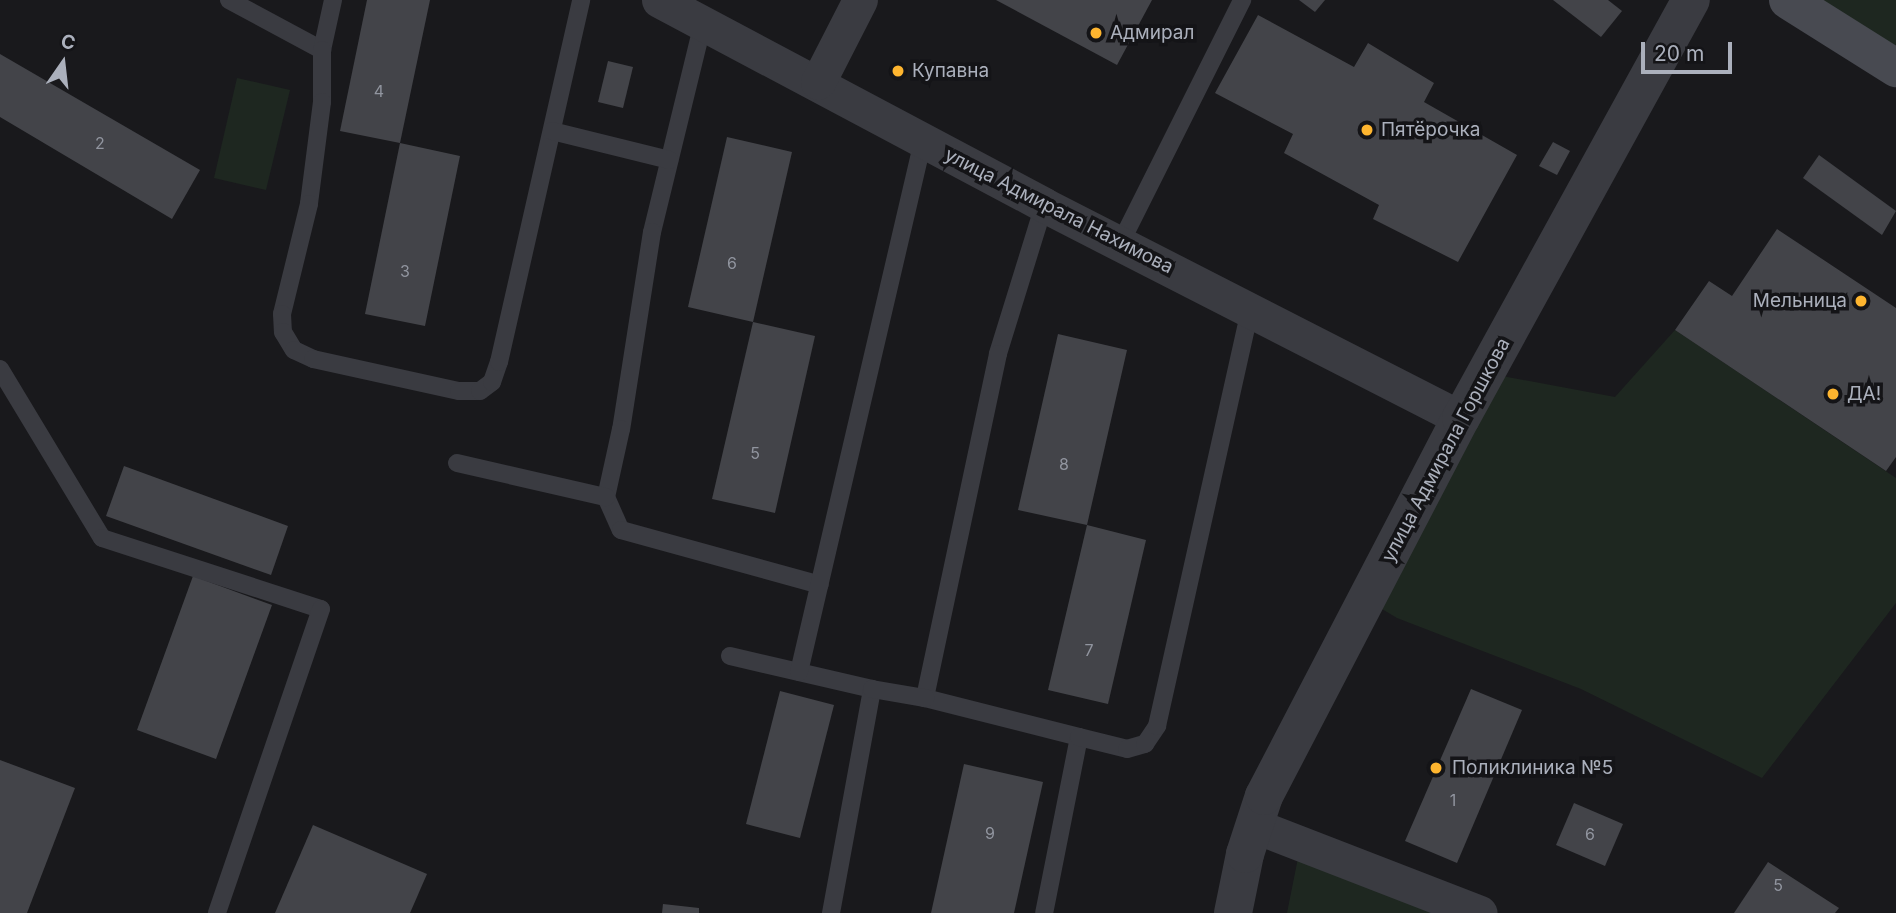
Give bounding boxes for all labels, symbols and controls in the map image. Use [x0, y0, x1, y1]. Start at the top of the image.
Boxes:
place label: Адмирал [1110, 22, 1194, 44]
marker: Адмирал [1088, 25, 1104, 41]
north arrow [28, 28, 98, 98]
scale bar [1644, 28, 1735, 72]
text: С [59, 29, 78, 55]
text: 20 m [1654, 41, 1704, 66]
place label: Купавна [912, 60, 989, 82]
marker: Купавна [890, 63, 906, 79]
house number: 4 [374, 81, 384, 101]
place label: Пятёрочка [1381, 119, 1480, 141]
marker: Пятёрочка [1359, 122, 1375, 138]
house number: 2 [95, 133, 105, 153]
street label: улица Адмирала Нахимова [941, 143, 1177, 279]
house number: 6 [727, 253, 737, 273]
house number: 3 [400, 261, 410, 281]
place label: Мельница [1753, 290, 1847, 312]
marker: Мельница [1853, 293, 1869, 309]
street label: улица Адмирала Горшкова [1377, 334, 1515, 566]
place label: ДА! [1847, 383, 1881, 405]
marker: ДА! [1825, 386, 1841, 402]
house number: 5 [750, 443, 760, 463]
house number: 8 [1059, 454, 1069, 474]
house number: 7 [1084, 640, 1094, 660]
place label: Поликлиника №5 [1452, 757, 1613, 779]
marker: Поликлиника №5 [1426, 758, 1446, 778]
house number: 1 [1450, 790, 1456, 810]
house number: 9 [985, 823, 995, 843]
house number: 6 [1585, 824, 1595, 844]
house number: 5 [1773, 875, 1783, 895]

